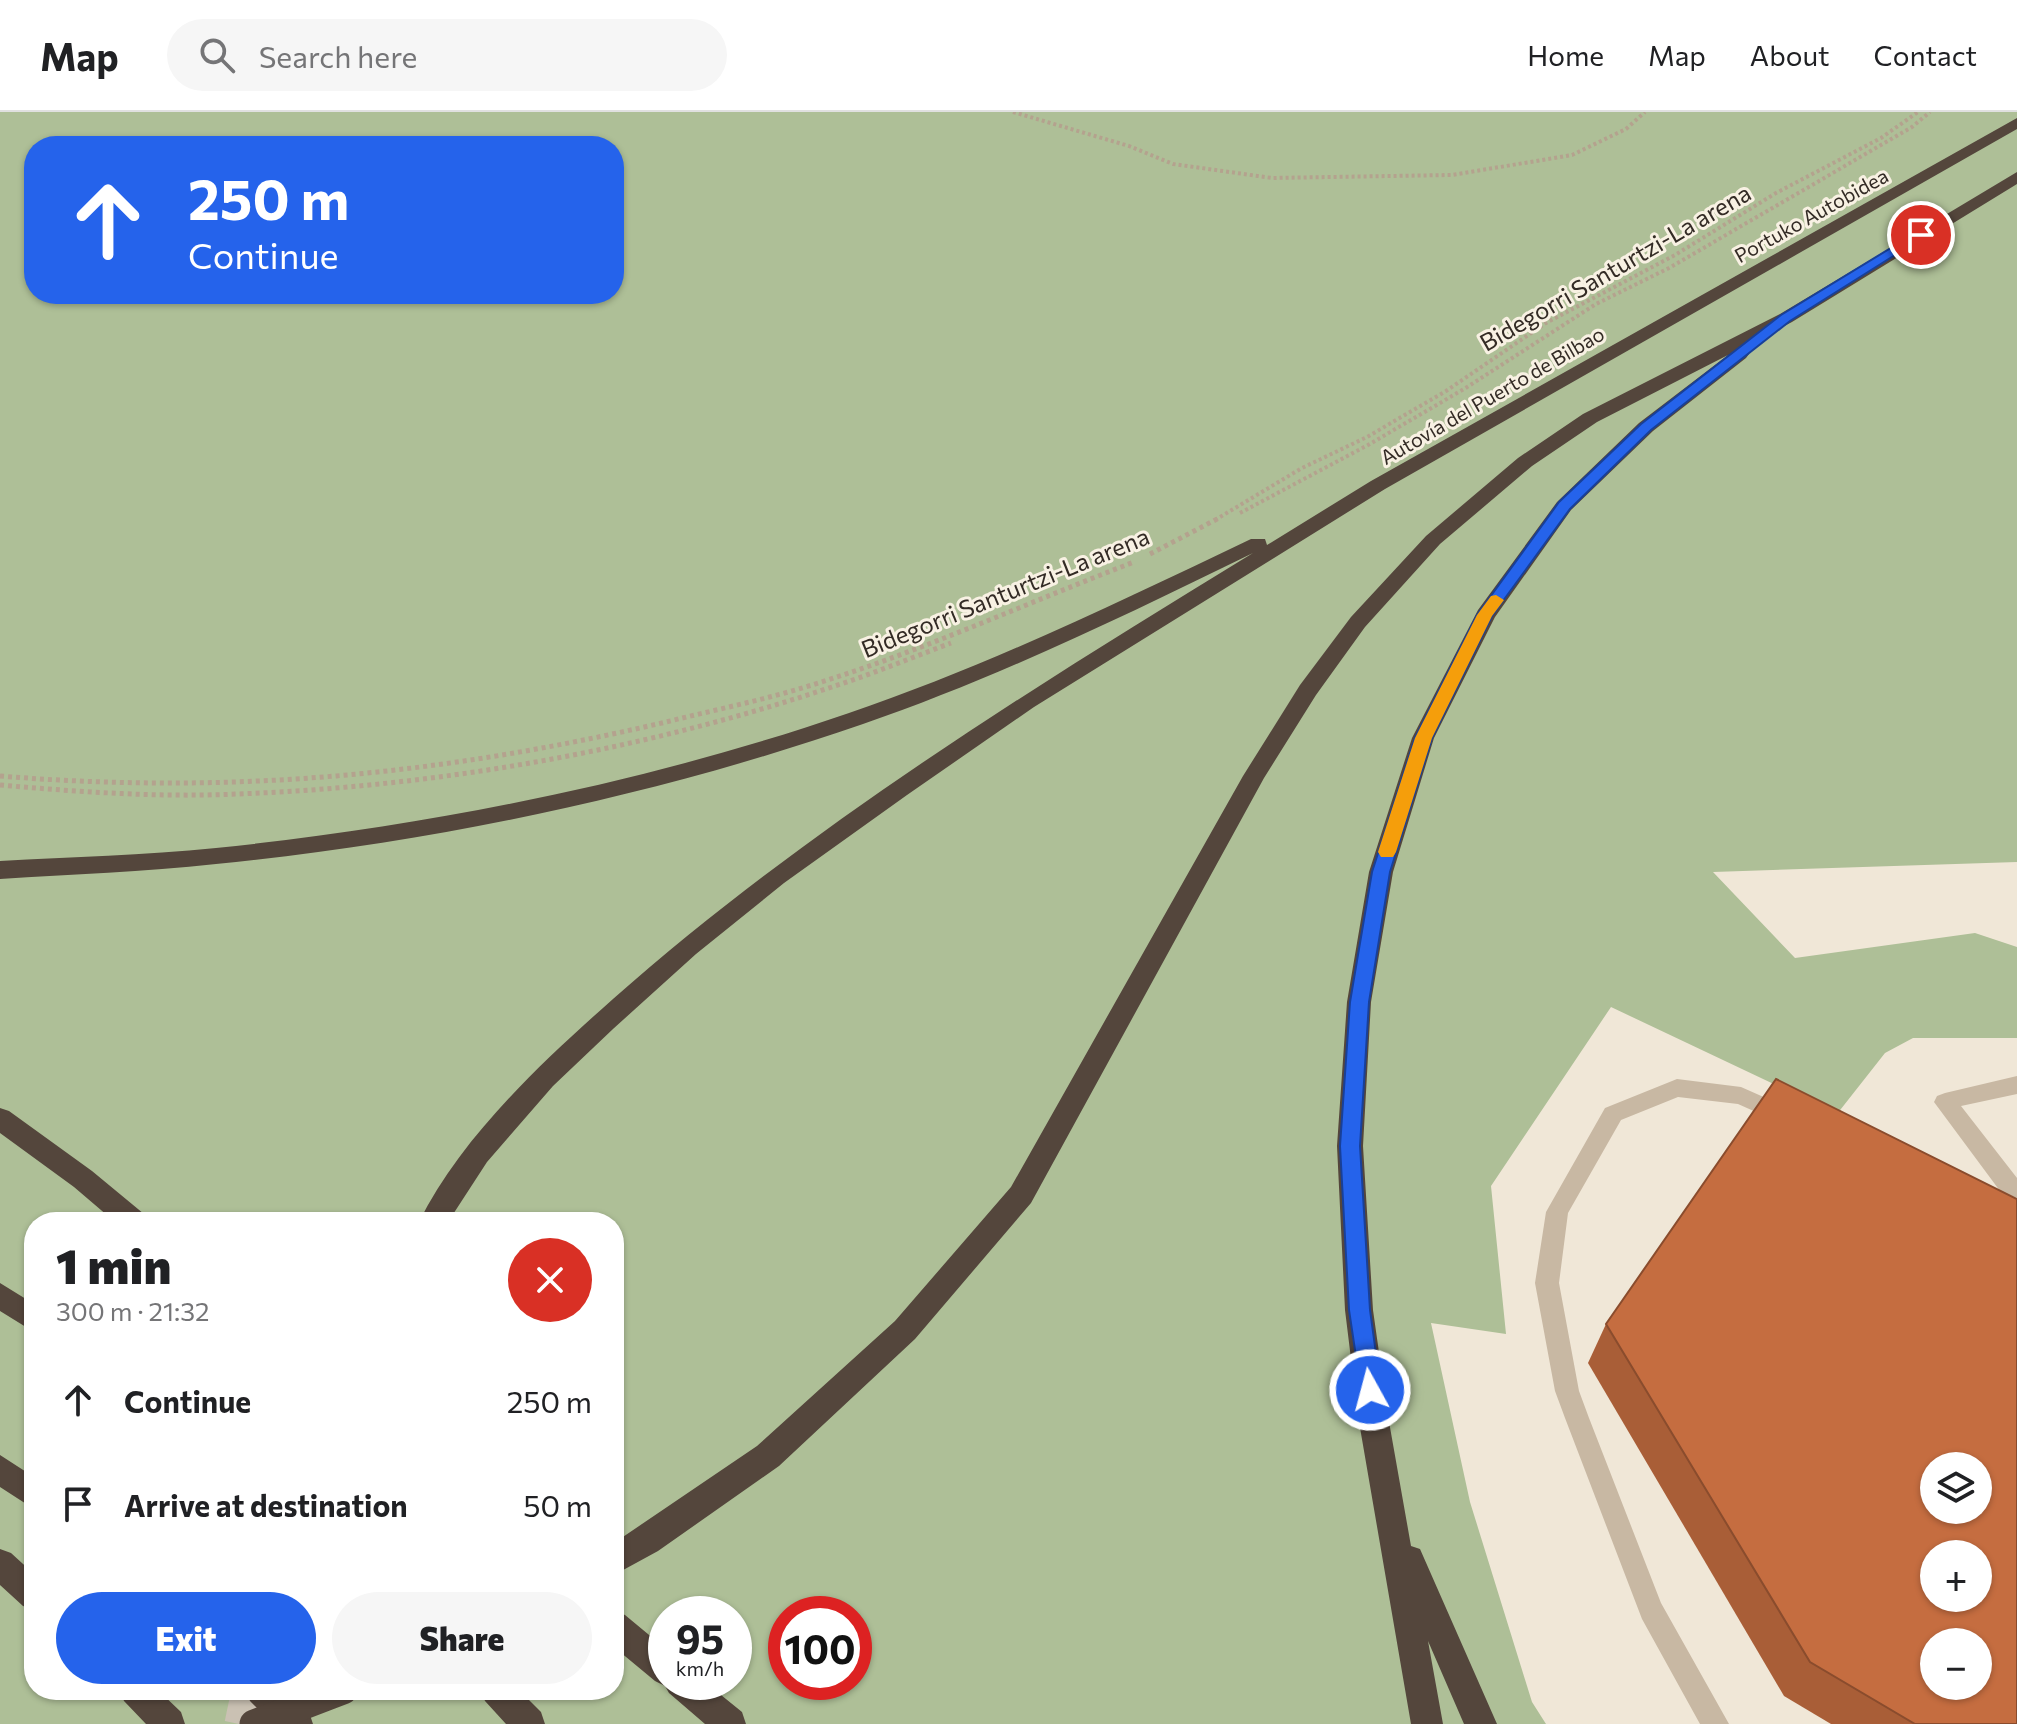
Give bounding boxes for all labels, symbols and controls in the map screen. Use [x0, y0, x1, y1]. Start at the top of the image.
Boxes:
search box [167, 19, 727, 91]
text: Map [40, 32, 119, 79]
icon: search [195, 33, 239, 77]
text: Search here [259, 37, 417, 74]
text: Home [1527, 38, 1604, 72]
text: Map [1648, 38, 1706, 72]
text: About [1750, 38, 1830, 72]
text: Contact [1874, 38, 1977, 72]
text: 250 m [188, 163, 349, 232]
street label: Portuko Autobidea [1730, 163, 1892, 267]
icon: ahead [56, 168, 160, 272]
street label: Bidegorri Santurtzi-La arena [1474, 177, 1756, 357]
pin [1887, 201, 1955, 269]
icon: arrive [1899, 213, 1943, 257]
text: Continue [188, 232, 339, 276]
street label: Autovía del Puerto de Bilbao [1376, 321, 1608, 469]
street label: Bidegorri Santurtzi-La arena [857, 521, 1153, 663]
text: 1 min [56, 1235, 171, 1294]
button: close [508, 1238, 592, 1322]
text: 300 m · 21:32 [56, 1295, 209, 1326]
position arrow [1328, 1348, 1412, 1432]
icon: ahead [56, 1378, 100, 1422]
text: Continue [124, 1382, 251, 1419]
text: 250 m [507, 1382, 592, 1419]
map controls [1920, 1452, 1992, 1700]
button: layers [1920, 1452, 1992, 1524]
icon: arrive [56, 1482, 100, 1526]
text: Arrive at destination [124, 1486, 408, 1523]
text: 50 m [523, 1486, 592, 1523]
button: + [1920, 1540, 1992, 1612]
button: Exit [56, 1592, 316, 1684]
button: Share [332, 1592, 592, 1684]
speed limit sign: 100 [768, 1596, 872, 1700]
text: 95 [676, 1613, 724, 1662]
button: − [1920, 1628, 1992, 1700]
text: km/h [676, 1656, 724, 1680]

